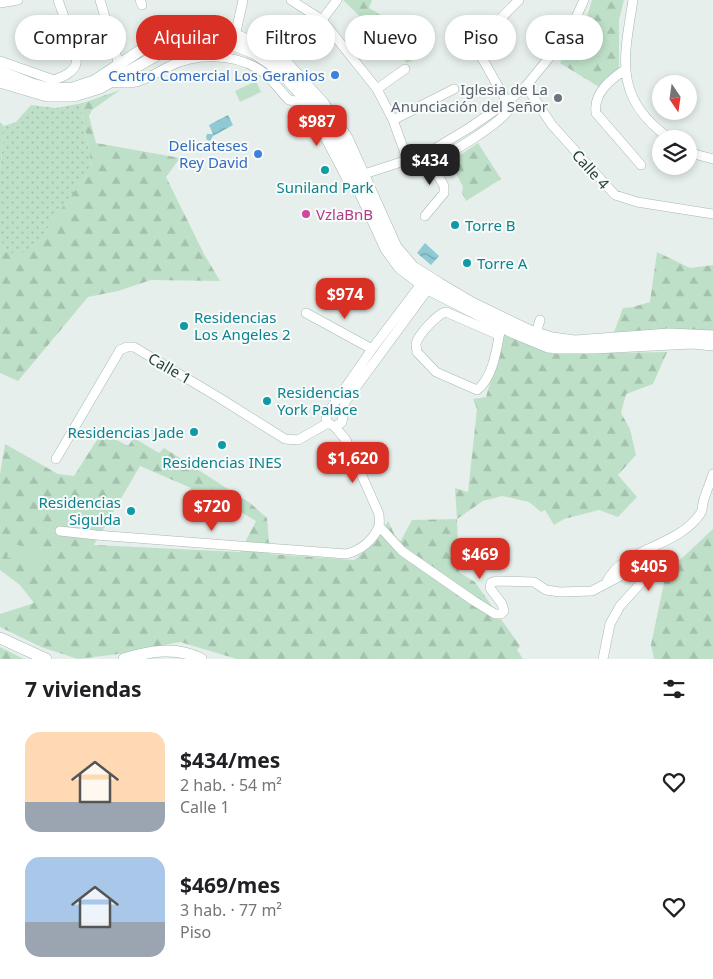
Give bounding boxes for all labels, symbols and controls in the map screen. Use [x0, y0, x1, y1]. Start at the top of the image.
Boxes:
chip: Comprar [15, 15, 126, 60]
chip: Alquilar [136, 15, 237, 60]
chip: Filtros [247, 15, 335, 60]
chip: Nuevo [345, 15, 435, 60]
chip: Piso [445, 15, 516, 60]
chip: Casa [526, 15, 603, 60]
place label: Centro Comercial Los Geranios [108, 65, 325, 85]
marker: Centro Comercial Los Geranios [329, 69, 341, 81]
north arrow [652, 75, 698, 120]
map controls [652, 75, 697, 175]
place label: Iglesia de La Anunciación del Señor [391, 79, 548, 116]
marker: Iglesia de La Anunciación del Señor [552, 92, 564, 104]
pin: $987 [287, 104, 347, 147]
text: $987 [299, 110, 335, 132]
button: layers [652, 130, 697, 175]
place label: Delicateses Rey David [169, 135, 248, 172]
pin: $434 [400, 144, 460, 186]
street label: Calle 4 [568, 145, 614, 193]
marker: Delicateses Rey David [252, 148, 264, 160]
text: $434 [412, 149, 448, 171]
marker: Suniland Park [319, 164, 331, 176]
place label: Suniland Park [276, 177, 374, 197]
place label: VzlaBnB [316, 204, 373, 224]
marker: VzlaBnB [300, 208, 312, 220]
place label: Torre B [465, 215, 516, 235]
marker: Torre B [449, 219, 461, 231]
place label: Torre A [477, 253, 528, 273]
marker: Torre A [461, 257, 473, 269]
pin: $974 [315, 278, 375, 320]
text: $974 [327, 283, 363, 305]
place label: Residencias Los Angeles 2 [194, 307, 291, 344]
marker: Residencias Los Angeles 2 [178, 320, 190, 332]
street label: Calle 1 [145, 348, 195, 388]
place label: Residencias York Palace [277, 382, 359, 419]
marker: Residencias York Palace [261, 395, 273, 407]
place label: Residencias Jade [67, 422, 184, 442]
marker: Residencias Jade [188, 426, 200, 438]
marker: Residencias INES [216, 439, 228, 451]
pin: $1,620 [312, 442, 394, 484]
text: $1,620 [328, 447, 378, 469]
place label: Residencias INES [162, 452, 282, 472]
pin: $720 [182, 490, 242, 532]
place label: Residencias Sigulda [39, 492, 121, 529]
text: $720 [194, 495, 230, 517]
marker: Residencias Sigulda [125, 505, 137, 517]
pin: $469 [450, 538, 510, 580]
text: $469 [462, 543, 498, 565]
pin: $405 [619, 550, 679, 592]
text: $405 [631, 555, 667, 577]
text: 7 viviendas [25, 675, 142, 703]
icon: filters [660, 675, 688, 703]
text: $434/mes [180, 746, 280, 774]
icon: home [65, 752, 125, 812]
icon: heart [660, 768, 688, 796]
text: 2 hab. · 54 m² [180, 774, 282, 796]
text: Calle 1 [180, 796, 230, 818]
text: $469/mes [180, 871, 280, 899]
icon: home [65, 877, 125, 937]
icon: heart [660, 893, 688, 921]
text: 3 hab. · 77 m² [180, 899, 282, 921]
text: Piso [180, 921, 211, 943]

